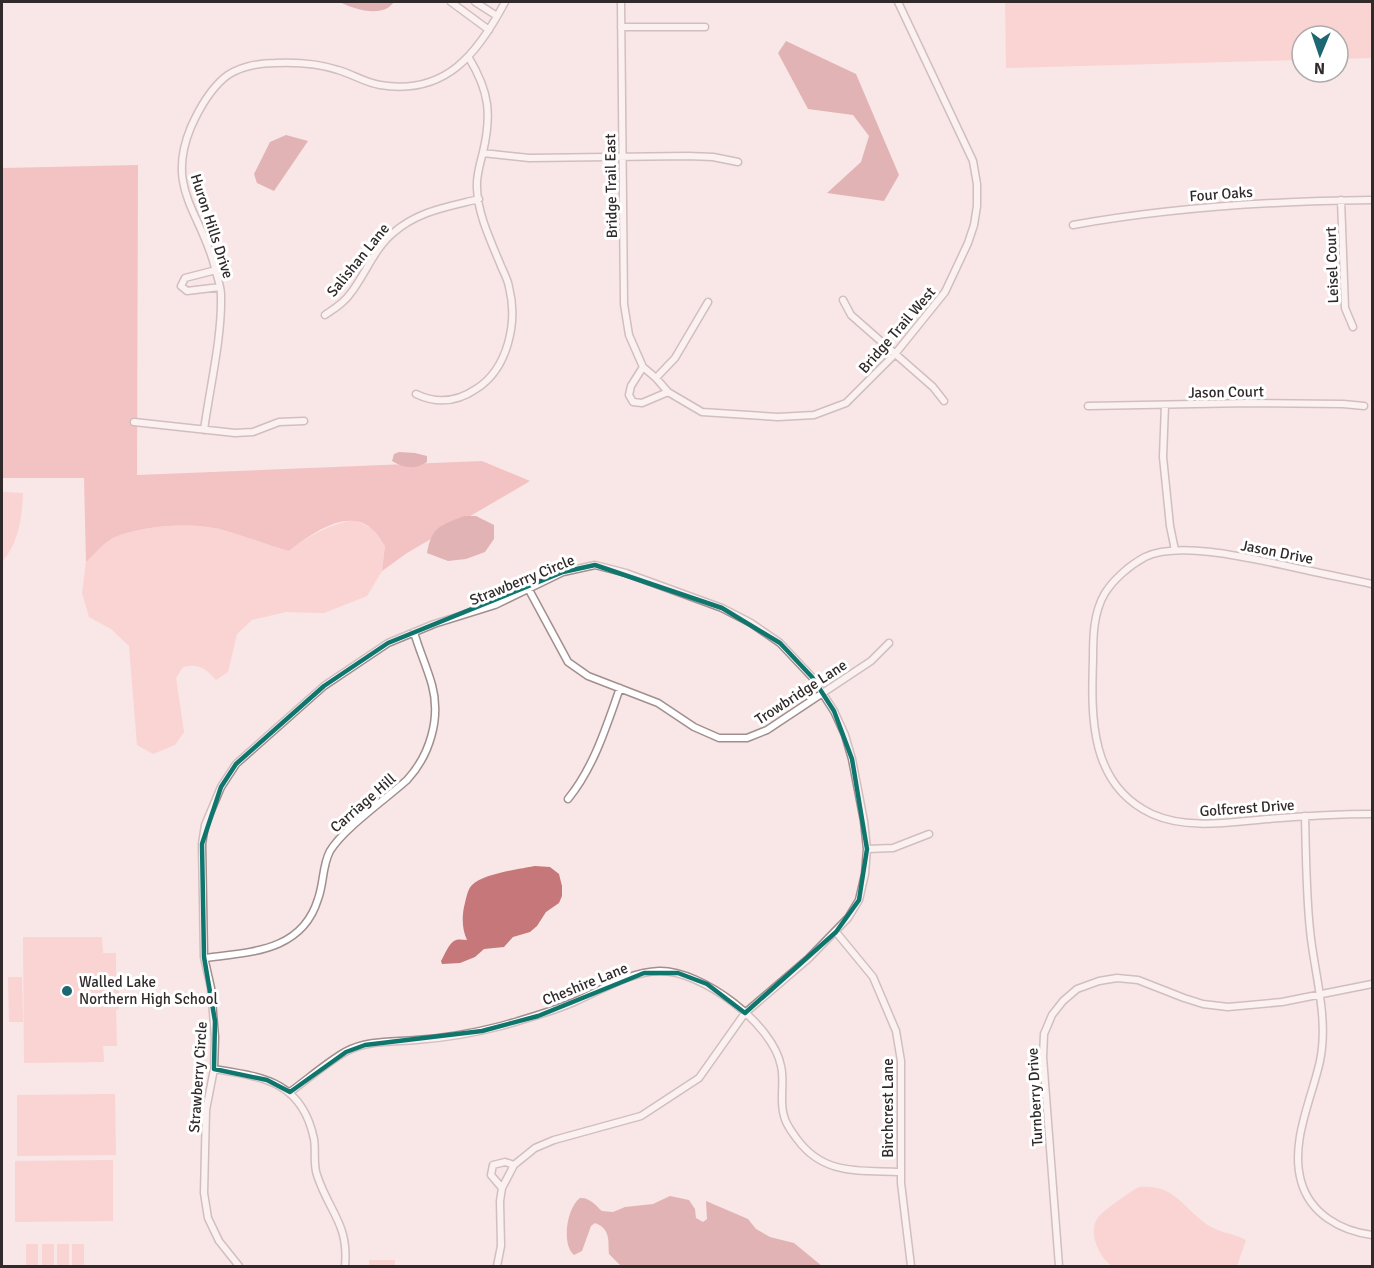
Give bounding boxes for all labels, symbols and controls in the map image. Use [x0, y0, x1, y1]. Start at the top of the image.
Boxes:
north arrow [1290, 24, 1350, 84]
text: N [1314, 58, 1325, 78]
street label: Bridge Trail East [601, 134, 621, 238]
street label: Huron Hills Drive [187, 171, 237, 281]
street label: Four Oaks [1189, 183, 1254, 205]
street label: Salishan Lane [323, 220, 393, 300]
street label: Leisel Court [1322, 226, 1342, 304]
street label: Bridge Trail West [855, 283, 939, 377]
street label: Jason Court [1188, 382, 1264, 402]
street label: Jason Drive [1239, 536, 1315, 568]
street label: Strawberry Circle [467, 551, 577, 609]
street label: Trowbridge Lane [752, 656, 850, 728]
street label: Carriage Hill [327, 770, 399, 836]
street label: Golfcrest Drive [1199, 796, 1295, 820]
street label: Cheshire Lane [540, 959, 630, 1009]
place label: Walled Lake Northern High School [79, 973, 218, 1008]
marker: Walled Lake Northern High School [60, 984, 74, 998]
street label: Strawberry Circle [185, 1021, 211, 1133]
street label: Turnberry Drive [1023, 1047, 1047, 1147]
street label: Birchcrest Lane [879, 1058, 897, 1158]

